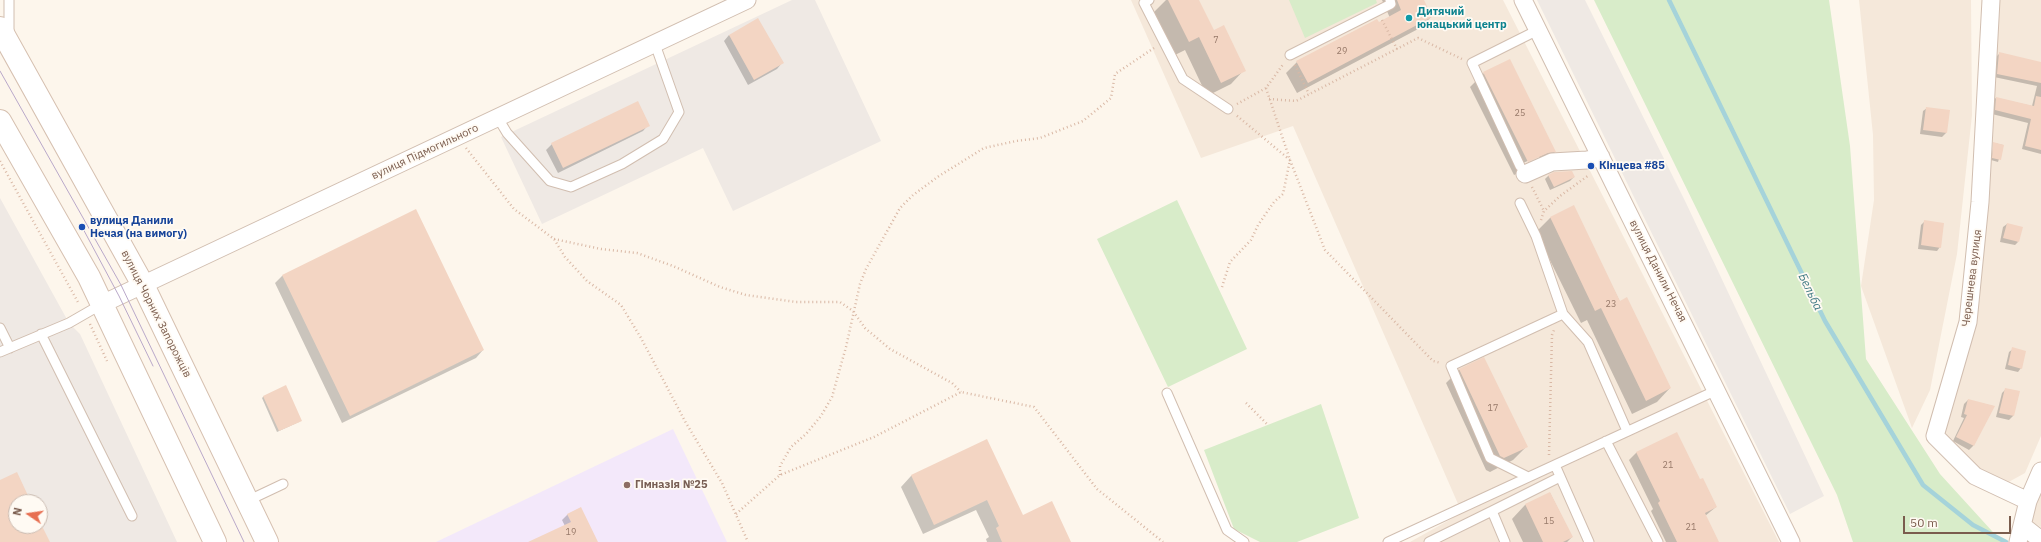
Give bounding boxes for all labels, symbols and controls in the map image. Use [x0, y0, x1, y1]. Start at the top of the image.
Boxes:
place label: Дитячий юнацький центр [1417, 5, 1507, 31]
marker: Дитячий юнацький центр [1404, 13, 1414, 23]
house number: 7 [1213, 35, 1219, 45]
house number: 29 [1337, 46, 1347, 56]
house number: 25 [1515, 108, 1525, 118]
street label: вулиця Підмогильного [369, 121, 481, 183]
place label: Кінцева #85 [1599, 159, 1665, 173]
marker: Кінцева #85 [1586, 161, 1596, 171]
place label: вулиця Данили Нечая (на вимогу) [90, 214, 187, 240]
street label: вулиця Данили Нечая [1627, 218, 1689, 324]
marker: вулиця Данили Нечая (на вимогу) [77, 222, 87, 232]
street label: Черешнева вулиця [1959, 229, 1985, 327]
street label: вулиця Чорних Запорожців [118, 248, 194, 380]
water label: Бельба [1795, 271, 1825, 313]
house number: 23 [1606, 299, 1616, 309]
house number: 17 [1488, 403, 1498, 413]
house number: 21 [1663, 460, 1673, 470]
place label: Гімназія №25 [635, 478, 707, 492]
marker: Гімназія №25 [622, 480, 632, 490]
north arrow [8, 494, 48, 534]
text: N [10, 506, 25, 517]
scale bar [1905, 508, 2013, 534]
text: 50 m [1910, 515, 1938, 530]
house number: 15 [1544, 516, 1554, 526]
house number: 21 [1686, 522, 1696, 532]
house number: 19 [566, 527, 576, 537]

